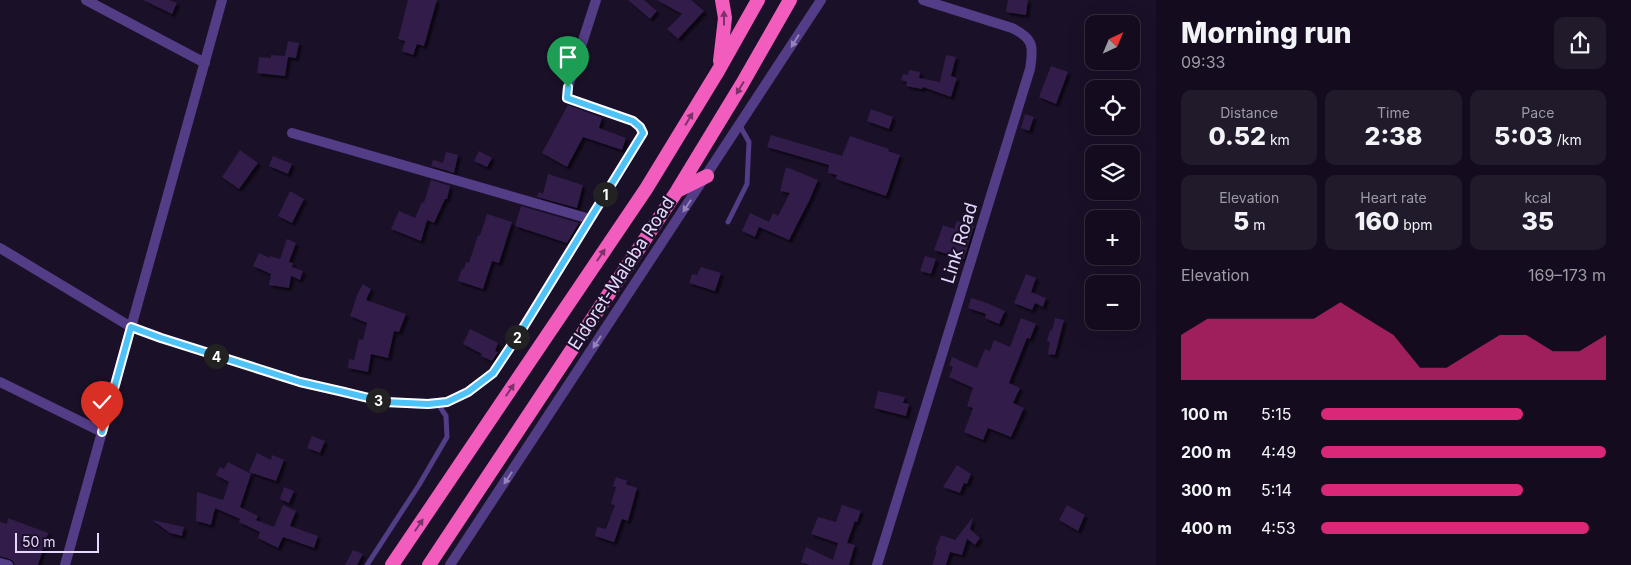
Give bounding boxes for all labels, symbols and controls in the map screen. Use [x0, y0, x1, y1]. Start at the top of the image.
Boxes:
one-way arrow [720, 10, 728, 26]
north arrow [1085, 15, 1140, 70]
map controls [1085, 15, 1140, 330]
text: Morning run [1181, 16, 1351, 50]
button: share [1554, 17, 1606, 69]
one-way arrow [790, 34, 800, 48]
pin [547, 36, 589, 87]
icon: arrive [554, 43, 582, 71]
text: 09:33 [1181, 52, 1225, 72]
button: locate [1085, 80, 1140, 135]
one-way arrow [735, 81, 744, 94]
text: Distance [1220, 104, 1278, 121]
text: Time [1377, 104, 1410, 121]
text: Pace [1521, 104, 1554, 121]
one-way arrow [684, 112, 693, 125]
text: 0.52 [1208, 121, 1266, 151]
text: 2:38 [1365, 121, 1422, 151]
text: 5:03 [1494, 121, 1553, 151]
text: km [1266, 131, 1290, 148]
text: /km [1553, 131, 1582, 148]
button: layers [1085, 145, 1140, 200]
pin: 1 [592, 182, 618, 206]
text: 1 [602, 186, 609, 203]
text: Elevation [1219, 189, 1279, 206]
text: Heart rate [1360, 189, 1427, 206]
text: kcal [1524, 189, 1551, 206]
street label: Eldoret-Malaba Road [564, 192, 678, 354]
one-way arrow [682, 200, 692, 213]
street label: Link Road [937, 200, 981, 286]
text: 5 [1233, 206, 1249, 236]
text: 160 [1354, 206, 1399, 236]
text: 35 [1521, 206, 1554, 236]
button: + [1085, 210, 1140, 265]
text: m [1249, 216, 1265, 233]
text: bpm [1399, 216, 1433, 233]
one-way arrow [596, 249, 606, 262]
text: Elevation [1181, 265, 1250, 285]
text: 169–173 m [1528, 265, 1606, 285]
button: − [1085, 275, 1140, 330]
pin: 2 [504, 324, 530, 350]
text: 2 [513, 329, 522, 346]
one-way arrow [593, 335, 602, 349]
pin: 4 [204, 344, 228, 368]
text: 4 [212, 348, 221, 365]
pin [81, 381, 123, 432]
one-way arrow [505, 383, 515, 397]
icon: check [88, 388, 116, 416]
pin: 3 [366, 388, 390, 412]
text: 3 [374, 392, 383, 409]
text: 100 m [1181, 404, 1228, 424]
text: 5:15 [1261, 404, 1292, 424]
text: 200 m [1181, 442, 1231, 462]
text: 4:49 [1261, 442, 1296, 462]
one-way arrow [503, 471, 513, 484]
text: 300 m [1181, 480, 1231, 500]
text: 5:14 [1261, 480, 1292, 500]
one-way arrow [414, 518, 424, 531]
text: 400 m [1181, 518, 1232, 538]
text: 4:53 [1261, 518, 1296, 538]
scale bar [15, 530, 99, 553]
text: 50 m [22, 533, 56, 550]

